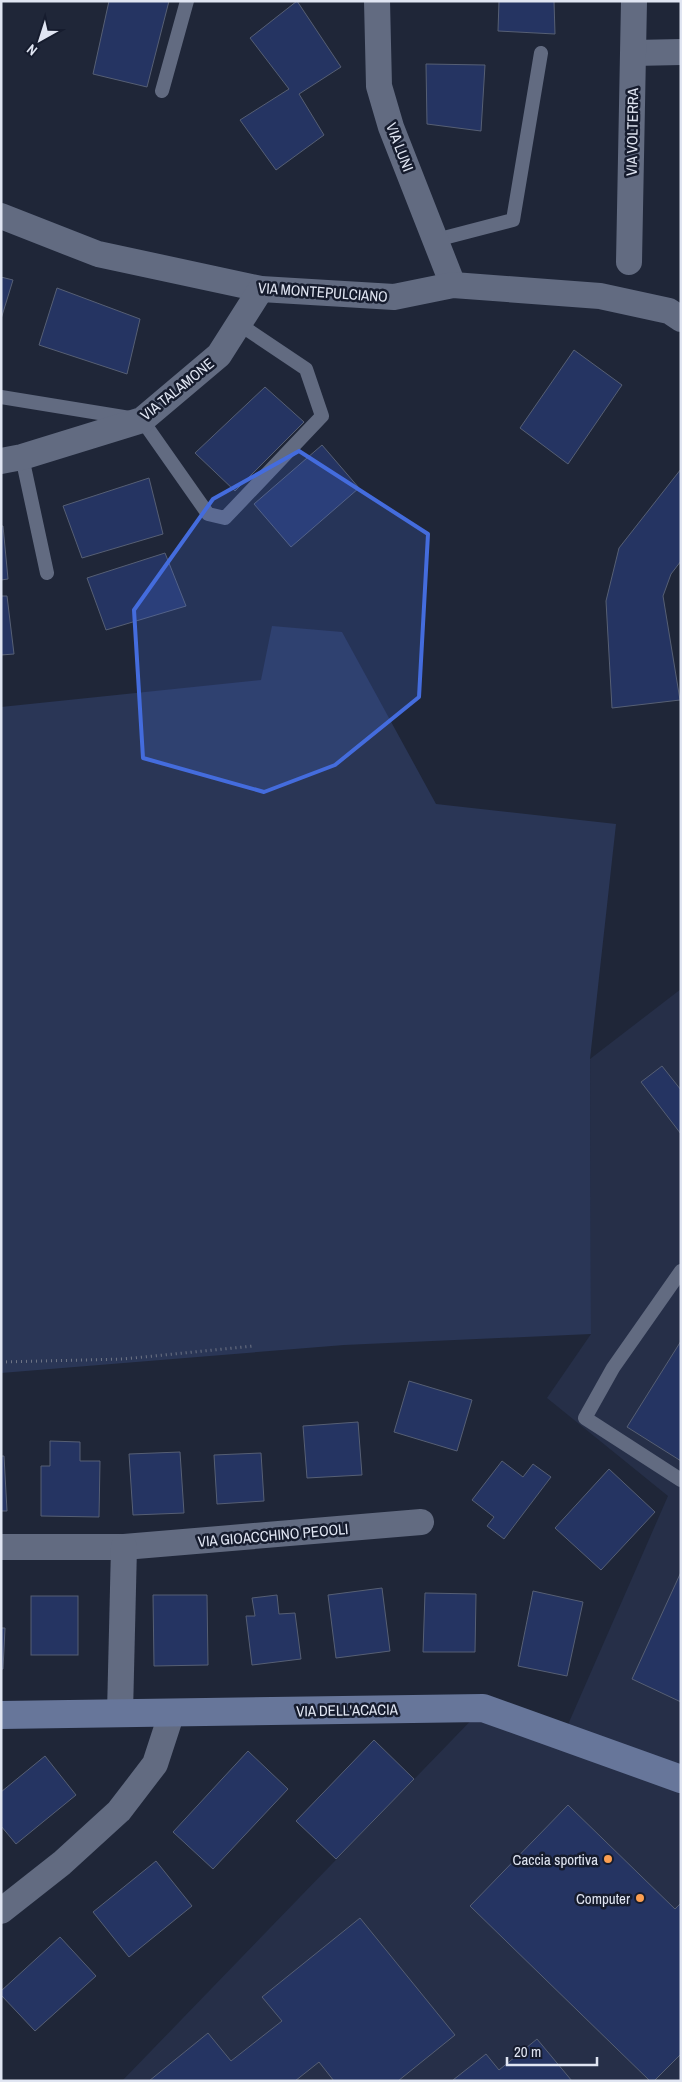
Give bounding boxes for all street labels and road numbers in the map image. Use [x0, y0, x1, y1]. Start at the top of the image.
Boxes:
street label: VIA VOLTERRA [621, 87, 643, 176]
street label: VIA LUNI [381, 120, 419, 174]
street label: VIA MONTEPULCIANO [257, 277, 389, 307]
street label: VIA TALAMONE [136, 353, 218, 425]
street label: VIA GIOACCHINO PEOOLI [197, 1518, 349, 1552]
street label: VIA DELL'ACACIA [296, 1699, 399, 1721]

